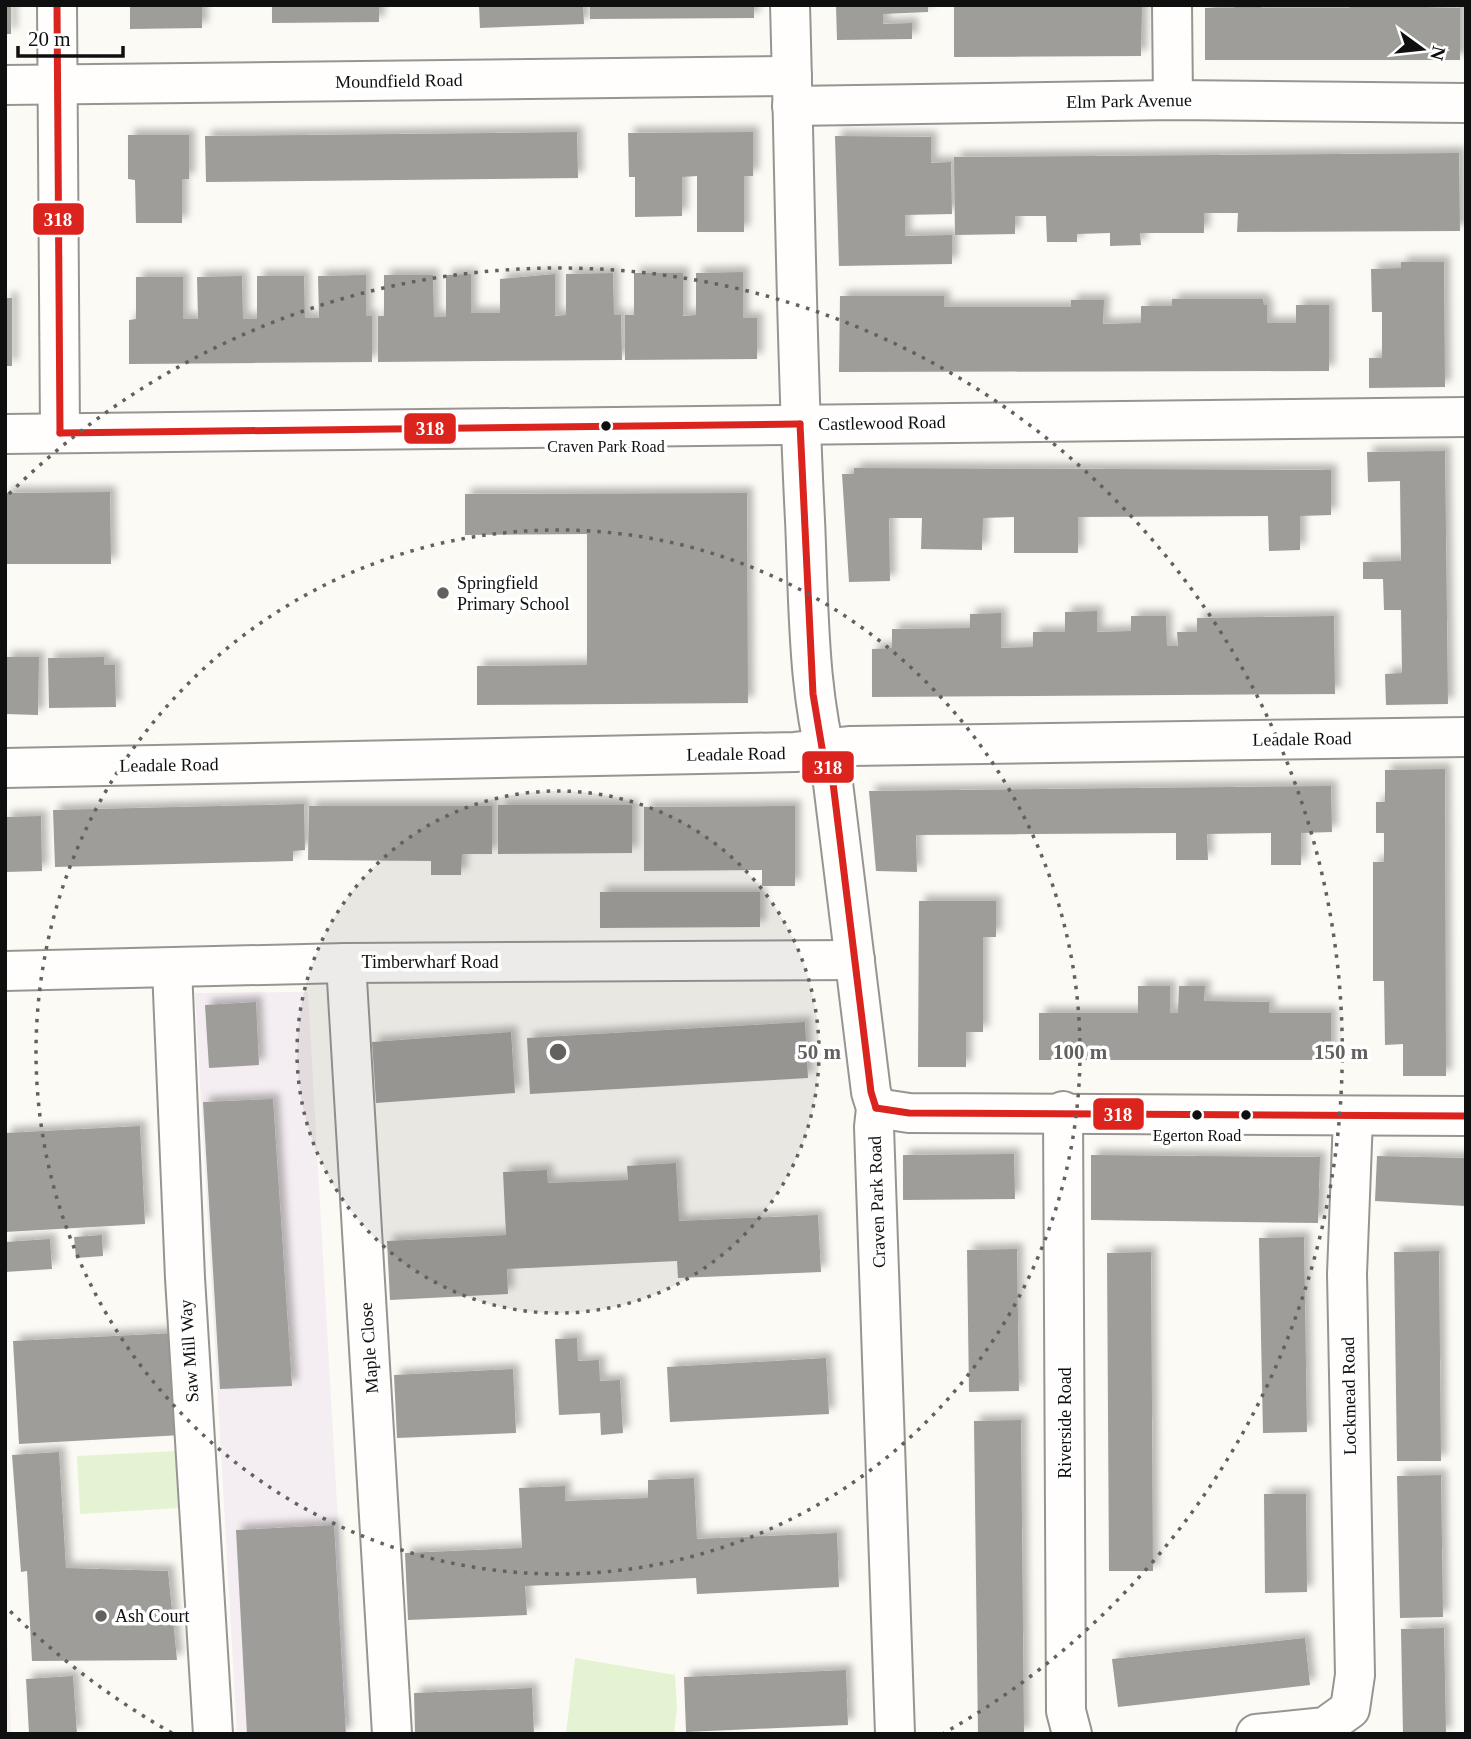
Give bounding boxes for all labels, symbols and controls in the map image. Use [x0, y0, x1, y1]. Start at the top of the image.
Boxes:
scale bar [18, 14, 122, 58]
north arrow [1387, 14, 1457, 84]
text: 20 m [28, 27, 71, 51]
text: N [1426, 44, 1450, 63]
street label: Moundfield Road [335, 70, 463, 92]
street label: Elm Park Avenue [1066, 90, 1192, 112]
line badge: 318 [32, 202, 85, 236]
text: 318 [44, 209, 72, 230]
line badge: 318 [403, 412, 457, 445]
street label: Castlewood Road [818, 412, 946, 434]
text: 318 [416, 418, 444, 439]
marker: Craven Park Road [599, 419, 613, 433]
place label: Craven Park Road [547, 438, 665, 455]
place label: Springfield Primary School [457, 573, 570, 614]
marker: Springfield Primary School [435, 585, 451, 601]
street label: Leadale Road [1252, 728, 1352, 750]
street label: Leadale Road [686, 743, 786, 765]
line badge: 318 [801, 750, 855, 784]
street label: Leadale Road [119, 754, 219, 776]
text: 318 [814, 757, 842, 778]
street label: Timberwharf Road [362, 952, 498, 972]
centre of rings [546, 1040, 570, 1064]
text: 50 m [797, 1040, 841, 1064]
text: 100 m [1053, 1040, 1108, 1064]
text: 150 m [1314, 1040, 1369, 1064]
line badge: 318 [1092, 1097, 1145, 1131]
text: 318 [1104, 1104, 1132, 1125]
marker: Egerton Road [1190, 1108, 1204, 1122]
unlabelled marker [1239, 1108, 1253, 1122]
place label: Egerton Road [1153, 1127, 1241, 1145]
street label: Craven Park Road [865, 1136, 889, 1268]
street label: Saw Mill Way [175, 1299, 203, 1403]
street label: Maple Close [356, 1302, 382, 1394]
street label: Lockmead Road [1338, 1337, 1360, 1455]
street label: Riverside Road [1055, 1367, 1075, 1479]
place label: Ash Court [115, 1606, 190, 1626]
marker: Ash Court [93, 1608, 109, 1624]

